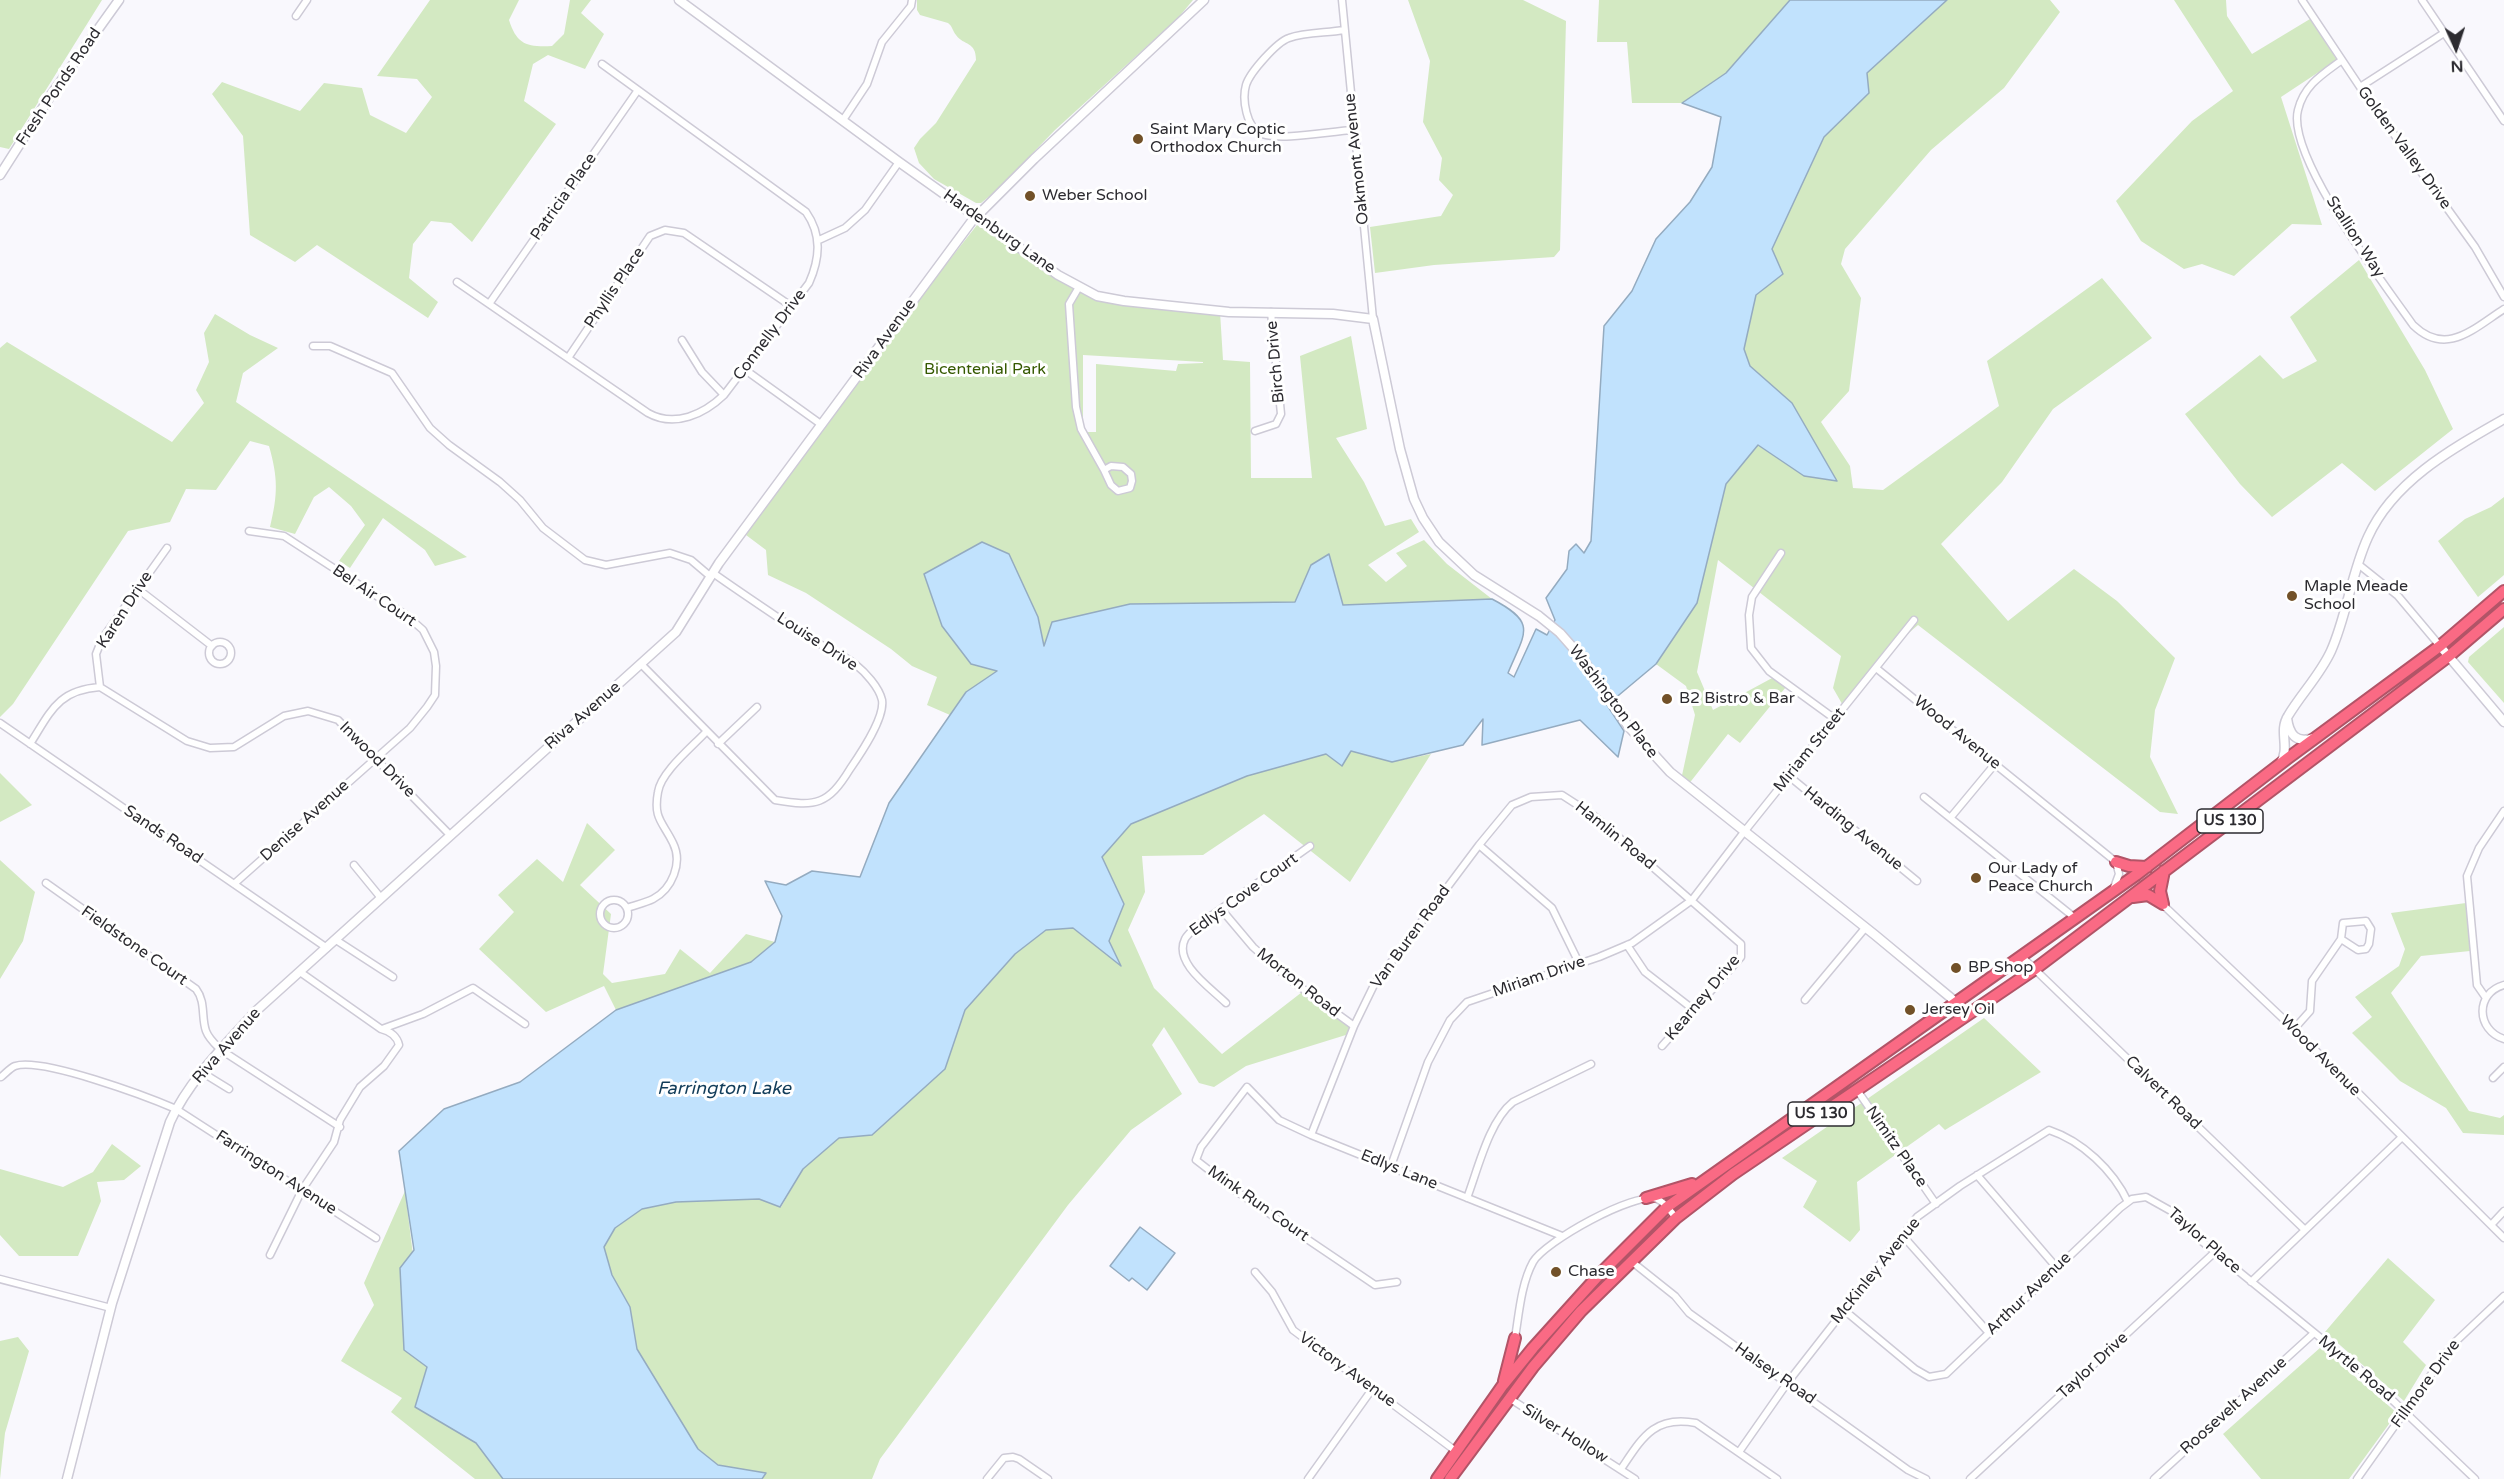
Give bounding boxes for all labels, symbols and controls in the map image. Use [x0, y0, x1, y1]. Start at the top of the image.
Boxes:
north arrow [2426, 18, 2486, 78]
street label: Fresh Ponds Road [12, 24, 106, 150]
text: N [2450, 56, 2464, 76]
street label: Golden Valley Drive [2353, 83, 2455, 213]
street label: Oakmont Avenue [1341, 92, 1373, 226]
place label: Saint Mary Coptic Orthodox Church [1150, 120, 1285, 158]
marker: Saint Mary Coptic Orthodox Church [1131, 132, 1145, 146]
street label: Patricia Place [527, 150, 601, 244]
street label: Hardenburg Lane [939, 186, 1059, 278]
place label: Weber School [1042, 186, 1148, 206]
marker: Weber School [1023, 189, 1037, 203]
street label: Stallion Way [2322, 193, 2388, 281]
street label: Phyllis Place [581, 244, 649, 332]
street label: Connelly Drive [729, 286, 811, 384]
street label: Riva Avenue [850, 295, 920, 383]
street label: Birch Drive [1263, 320, 1289, 404]
park label: Bicentenial Park [924, 360, 1046, 380]
street label: Bel Air Court [328, 561, 420, 631]
street label: Karen Drive [93, 568, 157, 652]
place label: Maple Meade School [2304, 577, 2408, 615]
marker: Maple Meade School [2285, 589, 2299, 603]
street label: Louise Drive [773, 609, 861, 675]
street label: Washington Place [1564, 642, 1662, 762]
street label: Riva Avenue [541, 678, 625, 754]
place label: B2 Bistro & Bar [1679, 689, 1795, 709]
marker: B2 Bistro & Bar [1660, 692, 1674, 706]
street label: Wood Avenue [1910, 692, 2004, 774]
street label: Miriam Street [1770, 704, 1850, 796]
street label: Inwood Drive [335, 718, 419, 802]
street label: Denise Avenue [257, 776, 353, 866]
street label: Harding Avenue [1799, 783, 1907, 875]
street label: Hamlin Road [1571, 798, 1659, 874]
street label: Sands Road [120, 802, 206, 868]
road number: US 130 [2197, 809, 2263, 833]
street label: Edlys Cove Court [1186, 849, 1302, 941]
place label: Our Lady of Peace Church [1988, 859, 2093, 897]
marker: Our Lady of Peace Church [1969, 871, 1983, 885]
street label: Van Buren Road [1367, 882, 1455, 992]
street label: Fieldstone Court [77, 902, 191, 990]
street label: Morton Road [1252, 944, 1344, 1022]
street label: Kearney Drive [1662, 951, 1744, 1045]
street label: Miriam Drive [1490, 952, 1588, 1002]
place label: BP Shop [1968, 958, 2033, 978]
marker: BP Shop [1949, 961, 1963, 975]
place label: Jersey Oil [1922, 1000, 1995, 1020]
marker: Jersey Oil [1903, 1003, 1917, 1017]
street label: Riva Avenue [189, 1004, 265, 1088]
street label: Wood Avenue [2276, 1012, 2364, 1100]
street label: Calvert Road [2121, 1052, 2205, 1134]
water label: Farrington Lake [657, 1078, 791, 1100]
road number: US 130 [1788, 1102, 1854, 1126]
street label: Nimitz Place [1861, 1103, 1931, 1191]
street label: Farrington Avenue [212, 1127, 340, 1219]
street label: Edlys Lane [1358, 1146, 1440, 1194]
street label: Mink Run Court [1204, 1162, 1312, 1246]
street label: Taylor Place [2163, 1204, 2245, 1278]
street label: McKinley Avenue [1827, 1214, 1925, 1328]
street label: Arthur Avenue [1982, 1249, 2076, 1339]
place label: Chase [1568, 1262, 1615, 1282]
marker: Chase [1549, 1265, 1563, 1279]
street label: Victory Avenue [1295, 1328, 1399, 1412]
street label: Taylor Drive [2054, 1329, 2132, 1403]
street label: Myrtle Road [2314, 1332, 2398, 1406]
street label: Fillmore Drive [2388, 1336, 2464, 1432]
street label: Halsey Road [1731, 1339, 1819, 1409]
street label: Roosevelt Avenue [2177, 1353, 2291, 1459]
street label: Silver Hollow [1519, 1400, 1611, 1468]

